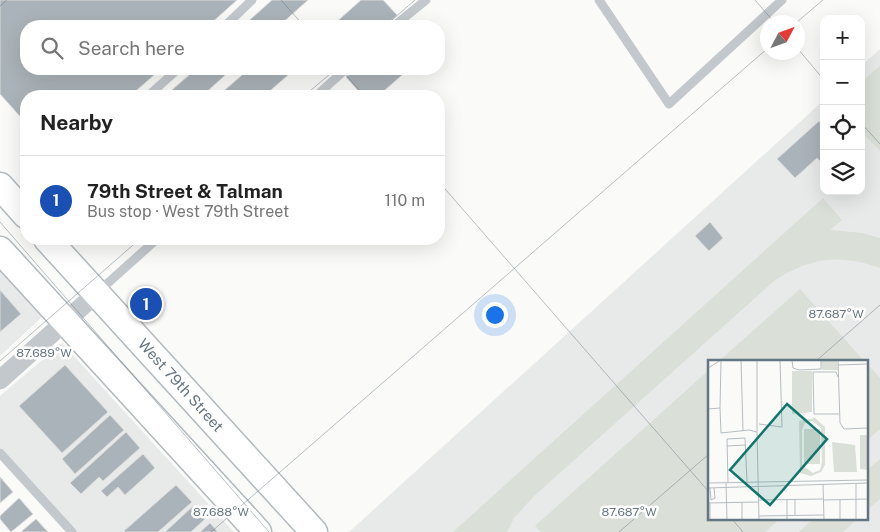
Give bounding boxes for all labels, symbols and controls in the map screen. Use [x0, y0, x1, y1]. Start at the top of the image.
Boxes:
north arrow [760, 15, 805, 60]
map controls [820, 15, 865, 195]
button: + [820, 15, 865, 60]
search box [20, 20, 445, 75]
icon: search [38, 34, 66, 62]
text: Search here [78, 37, 185, 59]
button: − [820, 60, 865, 105]
button: locate [820, 105, 865, 150]
text: Nearby [40, 110, 113, 135]
button: layers [820, 150, 865, 195]
text: 79th Street & Talman [87, 180, 283, 202]
text: 1 [53, 191, 59, 210]
text: 110 m [384, 191, 425, 210]
text: Bus stop · West 79th Street [87, 202, 289, 221]
pin: 1 [130, 285, 162, 323]
your location [482, 302, 508, 328]
text: 87.687°W [808, 307, 864, 321]
street label: West 79th Street [135, 335, 227, 435]
text: 87.689°W [16, 346, 72, 360]
inset map [708, 360, 868, 520]
text: 87.688°W [193, 505, 249, 519]
text: 87.687°W [601, 505, 657, 519]

